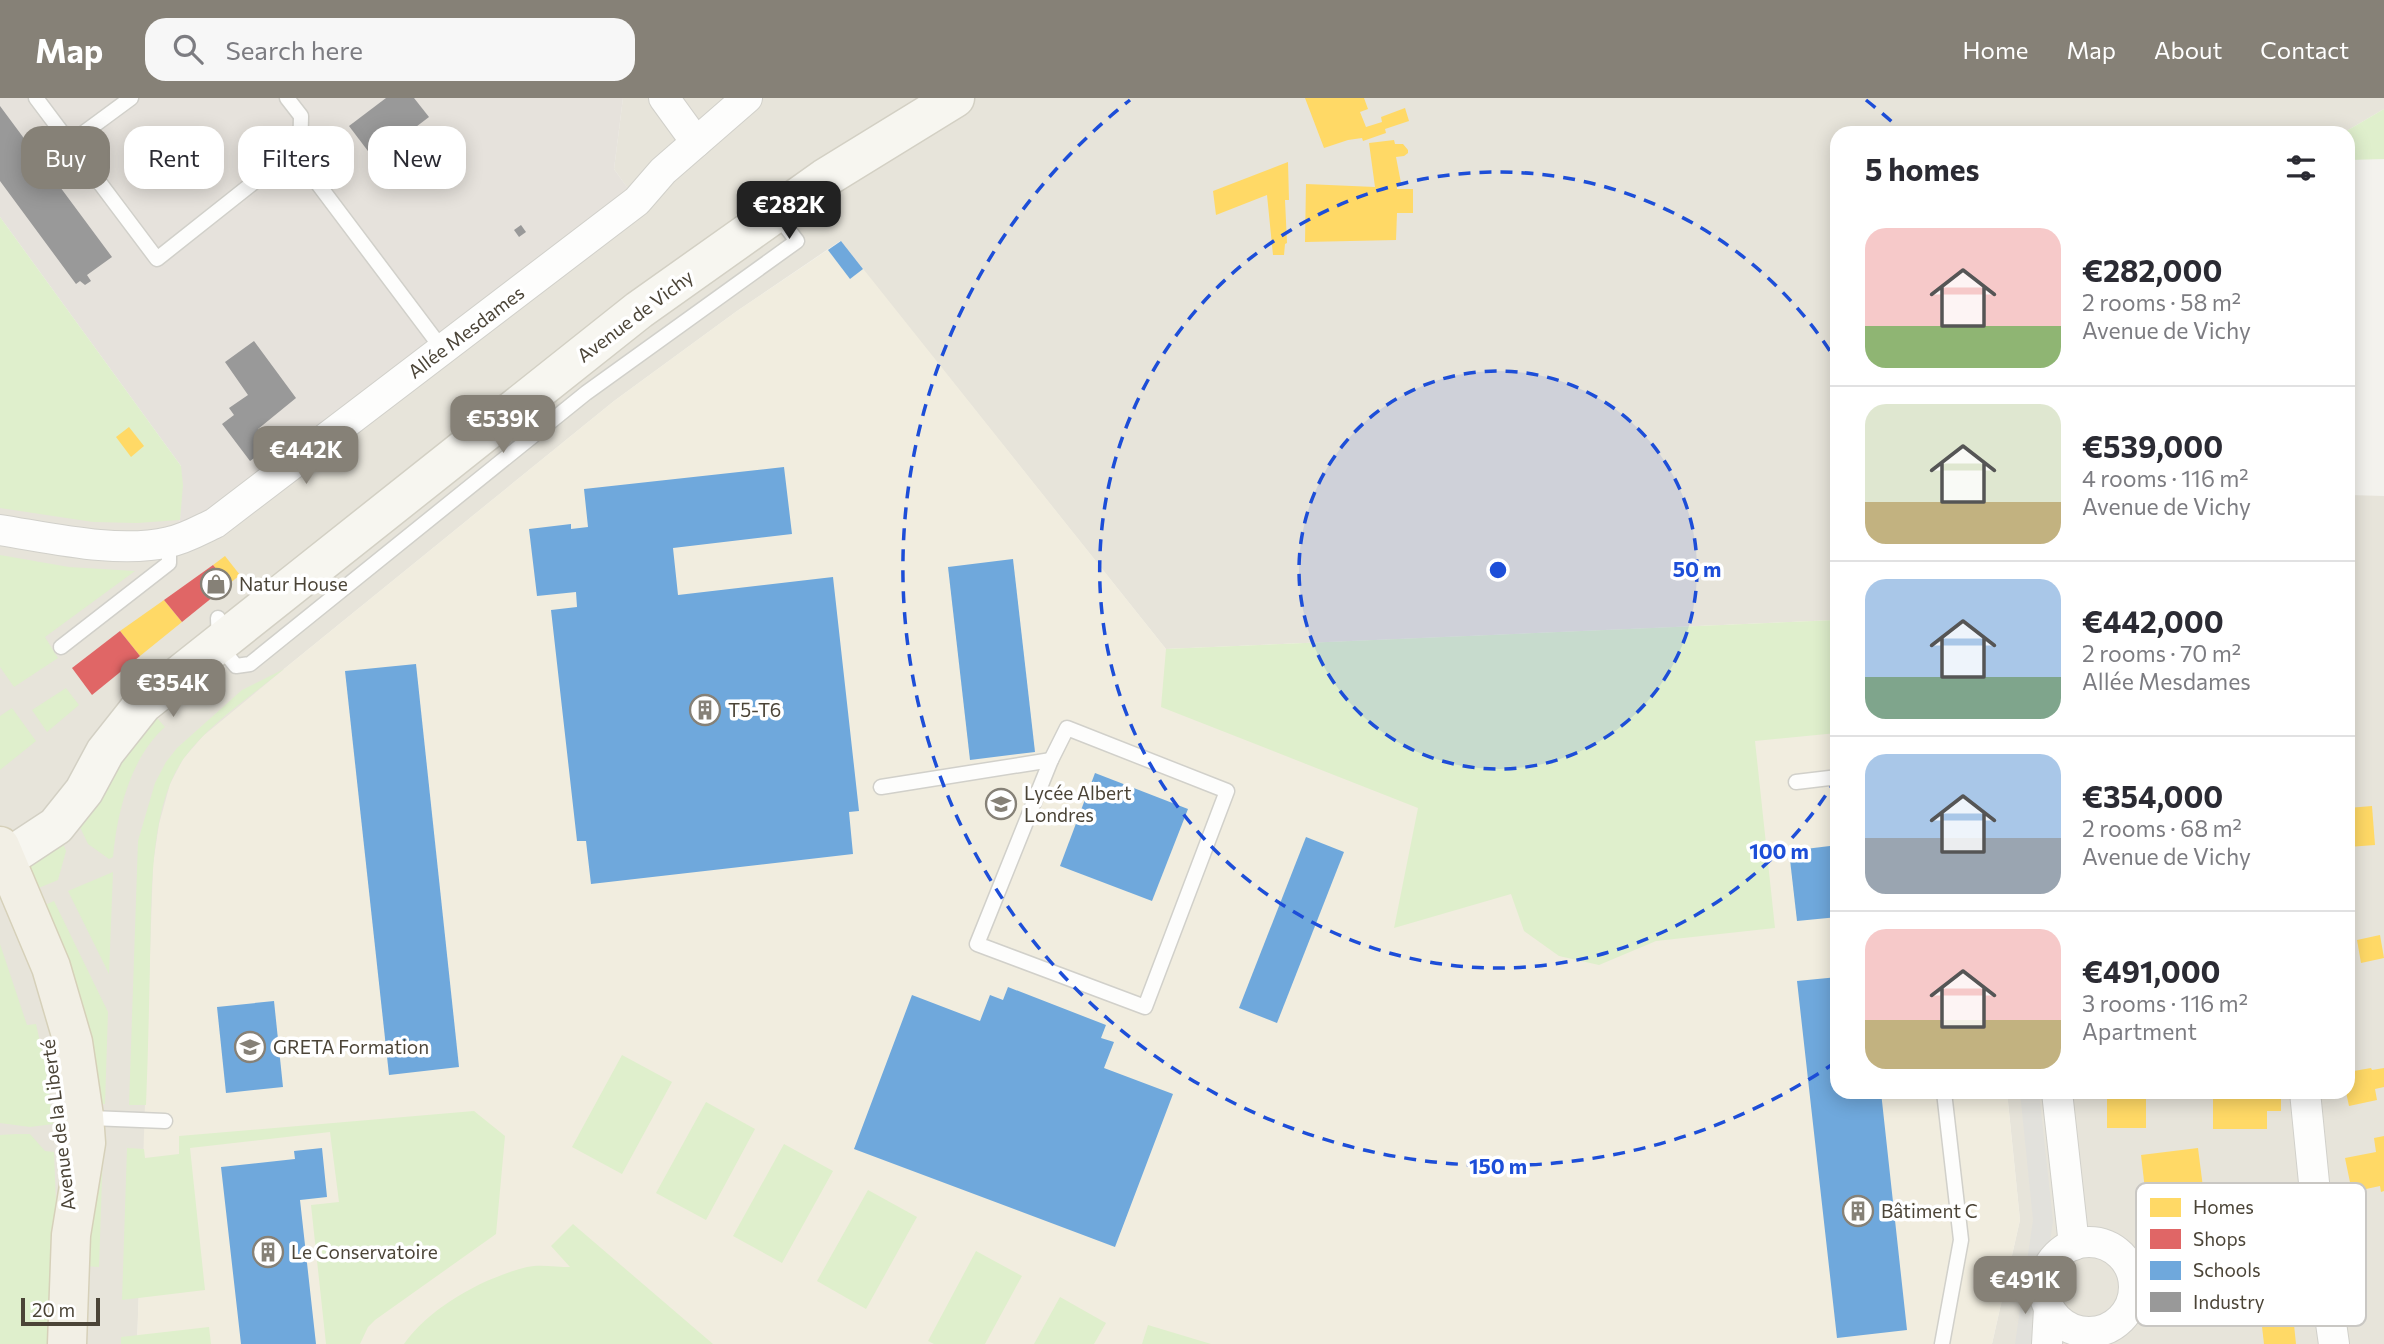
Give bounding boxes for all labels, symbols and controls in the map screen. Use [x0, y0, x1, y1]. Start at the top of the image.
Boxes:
search box [145, 18, 635, 81]
text: Map [35, 29, 103, 70]
icon: search [169, 30, 207, 68]
text: Search here [225, 34, 363, 65]
text: Home [1963, 35, 2029, 64]
text: Map [2067, 35, 2116, 64]
text: About [2154, 35, 2222, 64]
text: Contact [2260, 35, 2349, 64]
chip: Buy [21, 126, 110, 189]
chip: Rent [124, 126, 224, 189]
chip: Filters [238, 126, 354, 189]
chip: New [368, 126, 466, 189]
icon: filters [2282, 149, 2320, 187]
text: 5 homes [1865, 150, 1979, 187]
pin: €282K [740, 181, 838, 241]
text: €282K [753, 190, 825, 218]
text: €282,000 [2082, 251, 2222, 288]
icon: home [1921, 256, 2005, 340]
street label: Avenue de Vichy [572, 264, 697, 367]
street label: Allée Mesdames [403, 280, 528, 383]
text: 2 rooms · 58 m² [2082, 288, 2241, 316]
text: Avenue de Vichy [2082, 316, 2251, 344]
pin: €539K [454, 396, 552, 455]
text: €539K [466, 404, 540, 432]
pin: €442K [257, 426, 355, 486]
text: €539,000 [2082, 427, 2223, 464]
icon: home [1921, 432, 2005, 516]
text: €442K [269, 435, 343, 463]
text: 4 rooms · 116 m² [2082, 464, 2249, 492]
text: Avenue de Vichy [2082, 492, 2251, 520]
text: 50 m [1673, 556, 1721, 581]
centre of rings [1486, 558, 1510, 582]
shop icon: Natur House [199, 567, 233, 601]
place label: Natur House [239, 572, 348, 595]
text: €442,000 [2082, 602, 2224, 639]
icon: home [1921, 607, 2005, 691]
text: 2 rooms · 70 m² [2082, 639, 2241, 667]
pin: €354K [124, 660, 222, 719]
text: Allée Mesdames [2082, 667, 2251, 695]
text: €354K [136, 668, 210, 696]
building icon: T5-T6 [688, 693, 722, 727]
place label: T5-T6 [728, 698, 781, 721]
text: €354,000 [2082, 777, 2223, 814]
place label: Lycée Albert Londres [1024, 781, 1132, 826]
icon: home [1921, 782, 2005, 866]
school or university icon: Lycée Albert Londres [984, 787, 1018, 821]
text: 2 rooms · 68 m² [2082, 814, 2242, 842]
text: 100 m [1749, 838, 1809, 863]
text: Avenue de Vichy [2082, 842, 2251, 870]
text: €491,000 [2082, 952, 2221, 989]
icon: home [1921, 957, 2005, 1041]
text: 3 rooms · 116 m² [2082, 989, 2248, 1017]
text: Apartment [2082, 1017, 2197, 1045]
school or university icon: GRETA Formation [233, 1030, 267, 1064]
place label: GRETA Formation [273, 1035, 429, 1058]
street label: Avenue de la Liberté [36, 1038, 79, 1212]
text: 150 m [1469, 1153, 1527, 1178]
legend [2136, 1183, 2366, 1326]
building icon: Bâtiment C [1841, 1194, 1875, 1228]
text: Homes [2193, 1195, 2254, 1218]
place label: Bâtiment C [1881, 1199, 1978, 1222]
text: Shops [2193, 1227, 2246, 1250]
building icon: Le Conservatoire [251, 1235, 285, 1269]
place label: Le Conservatoire [291, 1240, 438, 1263]
pin: €491K [1976, 1256, 2074, 1316]
text: Schools [2193, 1258, 2261, 1281]
text: €491K [1990, 1265, 2060, 1293]
text: Industry [2193, 1290, 2265, 1313]
scale bar [21, 1295, 100, 1327]
text: 20 m [32, 1298, 75, 1321]

